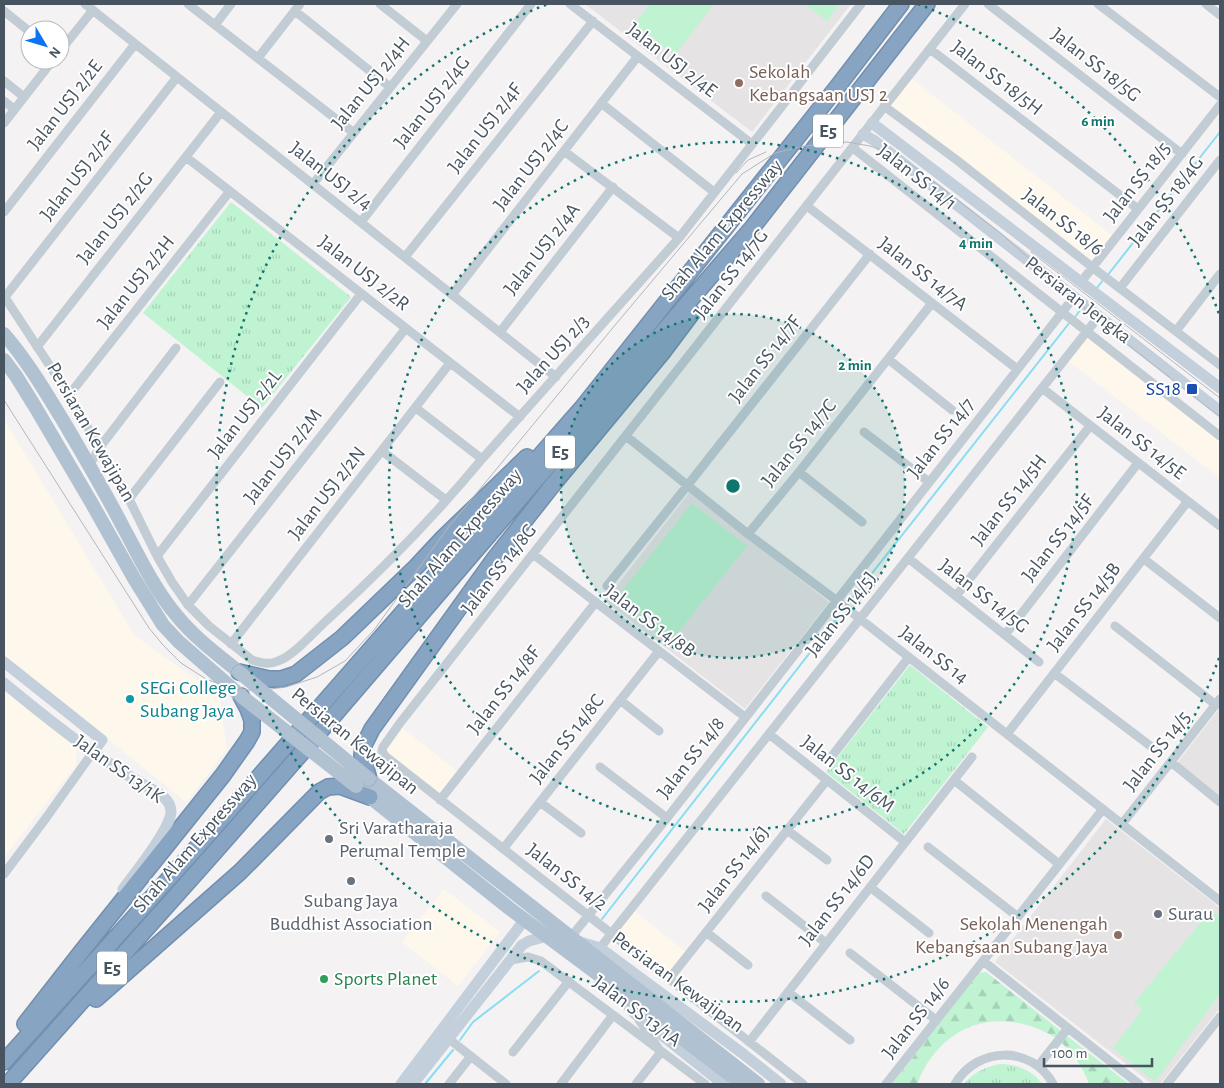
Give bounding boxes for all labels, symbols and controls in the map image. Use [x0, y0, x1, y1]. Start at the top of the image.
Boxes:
street label: Jalan USJ 2/4E [623, 19, 721, 101]
north arrow [20, 20, 70, 70]
street label: Jalan SS 18/5G [1048, 24, 1144, 106]
street label: Jalan USJ 2/4H [328, 33, 414, 133]
street label: Jalan SS 18/5H [948, 37, 1046, 119]
text: N [46, 44, 63, 61]
street label: Jalan USJ 2/4G [390, 52, 474, 152]
street label: Jalan USJ 2/2E [24, 56, 106, 154]
place label: Sekolah Kebangsaan USJ 2 [749, 62, 888, 105]
marker: Sekolah Kebangsaan USJ 2 [733, 77, 745, 89]
street label: Jalan USJ 2/4F [444, 79, 526, 176]
road number: E5 [813, 114, 843, 148]
text: 6 min [1081, 114, 1115, 129]
street label: Jalan USJ 2/4C [490, 116, 572, 214]
street label: Jalan USJ 2/2F [36, 128, 118, 224]
street label: Jalan USJ 2/4 [286, 138, 376, 214]
street label: Jalan SS 18/5 [1100, 138, 1174, 226]
street label: Jalan SS 14/1 [874, 140, 960, 214]
street label: Jalan SS 18/4G [1125, 152, 1207, 250]
street label: Shah Alam Expressway [657, 155, 787, 304]
street label: Jalan USJ 2/2G [73, 168, 157, 268]
street label: Jalan SS 18/6 [1019, 184, 1107, 260]
street label: Jalan USJ 2/4A [500, 199, 584, 299]
street label: Jalan SS 14/7G [690, 226, 772, 322]
street label: Jalan USJ 2/2H [94, 232, 178, 332]
street label: Jalan USJ 2/2R [315, 232, 413, 314]
street label: Jalan SS 14/7A [875, 233, 972, 315]
text: 4 min [959, 236, 993, 251]
street label: Persiaran Jengka [1021, 253, 1135, 347]
street label: Jalan USJ 2/3 [513, 311, 593, 397]
street label: Jalan SS 14/7F [725, 312, 805, 406]
text: 2 min [838, 358, 872, 373]
street label: Persiaran Kewajipan [43, 359, 139, 505]
street label: Jalan USJ 2/2L [204, 365, 286, 462]
place label: SS18 [1146, 379, 1181, 399]
marker: SS18 [1185, 382, 1199, 396]
street label: Jalan SS 14/7 [904, 394, 978, 482]
street label: Jalan SS 14/7C [758, 396, 840, 490]
street label: Jalan SS 14/5E [1094, 403, 1190, 483]
street label: Jalan USJ 2/2M [240, 405, 326, 507]
road number: E5 [545, 436, 575, 468]
street label: Jalan USJ 2/2N [285, 443, 369, 543]
street label: Jalan SS 14/5H [968, 451, 1050, 549]
street label: Shah Alam Expressway [394, 464, 526, 611]
centre of rings [724, 477, 742, 495]
street label: Jalan SS 14/5F [1018, 491, 1098, 585]
street label: Jalan SS 14/8G [458, 520, 540, 618]
street label: Jalan SS 14/5G [936, 555, 1032, 637]
street label: Jalan SS 14/5B [1043, 559, 1125, 655]
street label: Jalan SS 14/5J [802, 568, 880, 660]
street label: Jalan SS 14/8B [601, 581, 699, 661]
street label: Jalan SS 14 [896, 622, 972, 688]
street label: Jalan SS 14/8F [464, 642, 544, 738]
place label: SEGi College Subang Jaya [140, 678, 237, 721]
street label: Persiaran Kewajipan [288, 684, 422, 798]
street label: Jalan SS 14/8C [526, 691, 608, 787]
marker: SEGi College Subang Jaya [124, 693, 136, 705]
street label: Jalan SS 14/5 [1120, 707, 1194, 795]
street label: Jalan SS 14/8 [653, 714, 729, 802]
street label: Jalan SS 13/1K [71, 731, 167, 807]
street label: Jalan SS 14/6M [798, 732, 898, 816]
street label: Shah Alam Expressway [129, 769, 261, 916]
place label: Sri Varatharaja Perumal Temple [339, 818, 466, 861]
street label: Jalan SS 14/6J [695, 822, 773, 916]
marker: Sri Varatharaja Perumal Temple [323, 833, 335, 845]
street label: Jalan SS 14/2 [523, 840, 611, 914]
street label: Jalan SS 14/6D [795, 851, 879, 949]
marker: Subang Jaya Buddhist Association [345, 875, 357, 887]
place label: Subang Jaya Buddhist Association [269, 891, 433, 934]
place label: Surau [1168, 904, 1213, 924]
marker: Surau [1152, 908, 1164, 920]
place label: Sekolah Menengah Kebangsaan Subang Jaya [915, 914, 1108, 957]
street label: Persiaran Kewajipan [609, 928, 747, 1036]
marker: Sekolah Menengah Kebangsaan Subang Jaya [1112, 929, 1124, 941]
road number: E5 [97, 951, 127, 984]
place label: Sports Planet [334, 969, 438, 989]
street label: Jalan SS 13/1A [589, 972, 685, 1051]
marker: Sports Planet [318, 973, 330, 985]
street label: Jalan SS 14/6 [878, 974, 954, 1062]
scale bar [1044, 1036, 1152, 1068]
text: 100 m [1052, 1046, 1087, 1061]

